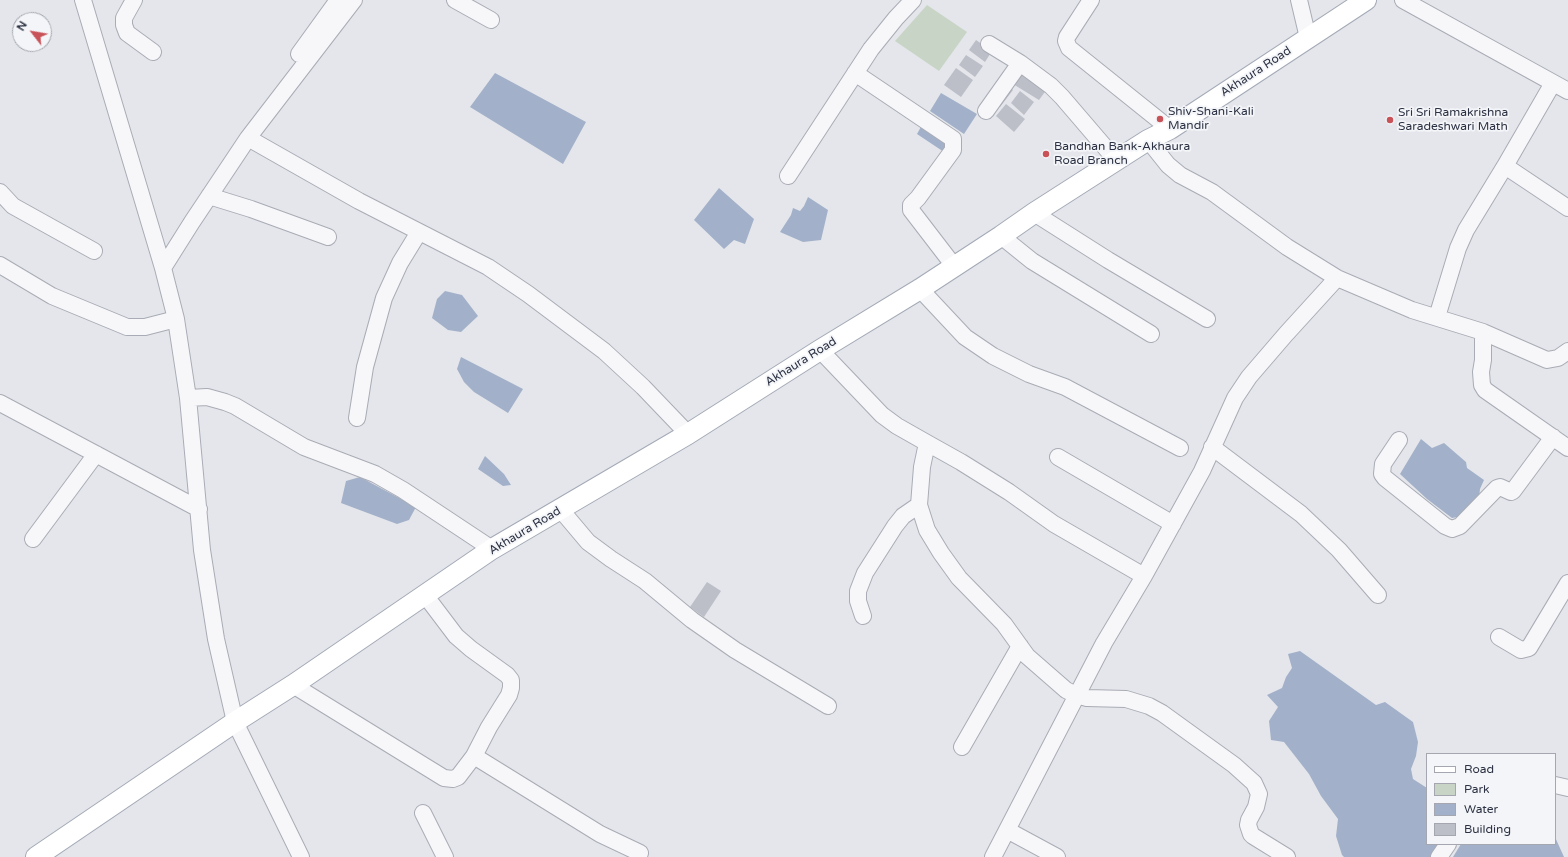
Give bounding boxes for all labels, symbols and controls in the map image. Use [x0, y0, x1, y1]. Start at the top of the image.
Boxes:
north arrow [12, 12, 52, 52]
text: N [14, 19, 30, 33]
street label: Akhaura Road [1218, 44, 1294, 100]
place label: Shiv-Shani-Kali Mandir [1168, 105, 1254, 133]
place label: Sri Sri Ramakrishna Saradeshwari Math [1398, 106, 1508, 134]
marker: Shiv-Shani-Kali Mandir [1155, 114, 1165, 124]
marker: Sri Sri Ramakrishna Saradeshwari Math [1385, 115, 1395, 125]
place label: Bandhan Bank-Akhaura Road Branch [1054, 140, 1190, 168]
marker: Bandhan Bank-Akhaura Road Branch [1041, 149, 1051, 159]
street label: Akhaura Road [763, 334, 839, 390]
street label: Akhaura Road [486, 504, 564, 558]
legend [1426, 753, 1556, 845]
text: Road [1464, 762, 1494, 776]
text: Park [1464, 782, 1490, 796]
text: Water [1464, 802, 1498, 816]
text: Building [1464, 822, 1511, 836]

